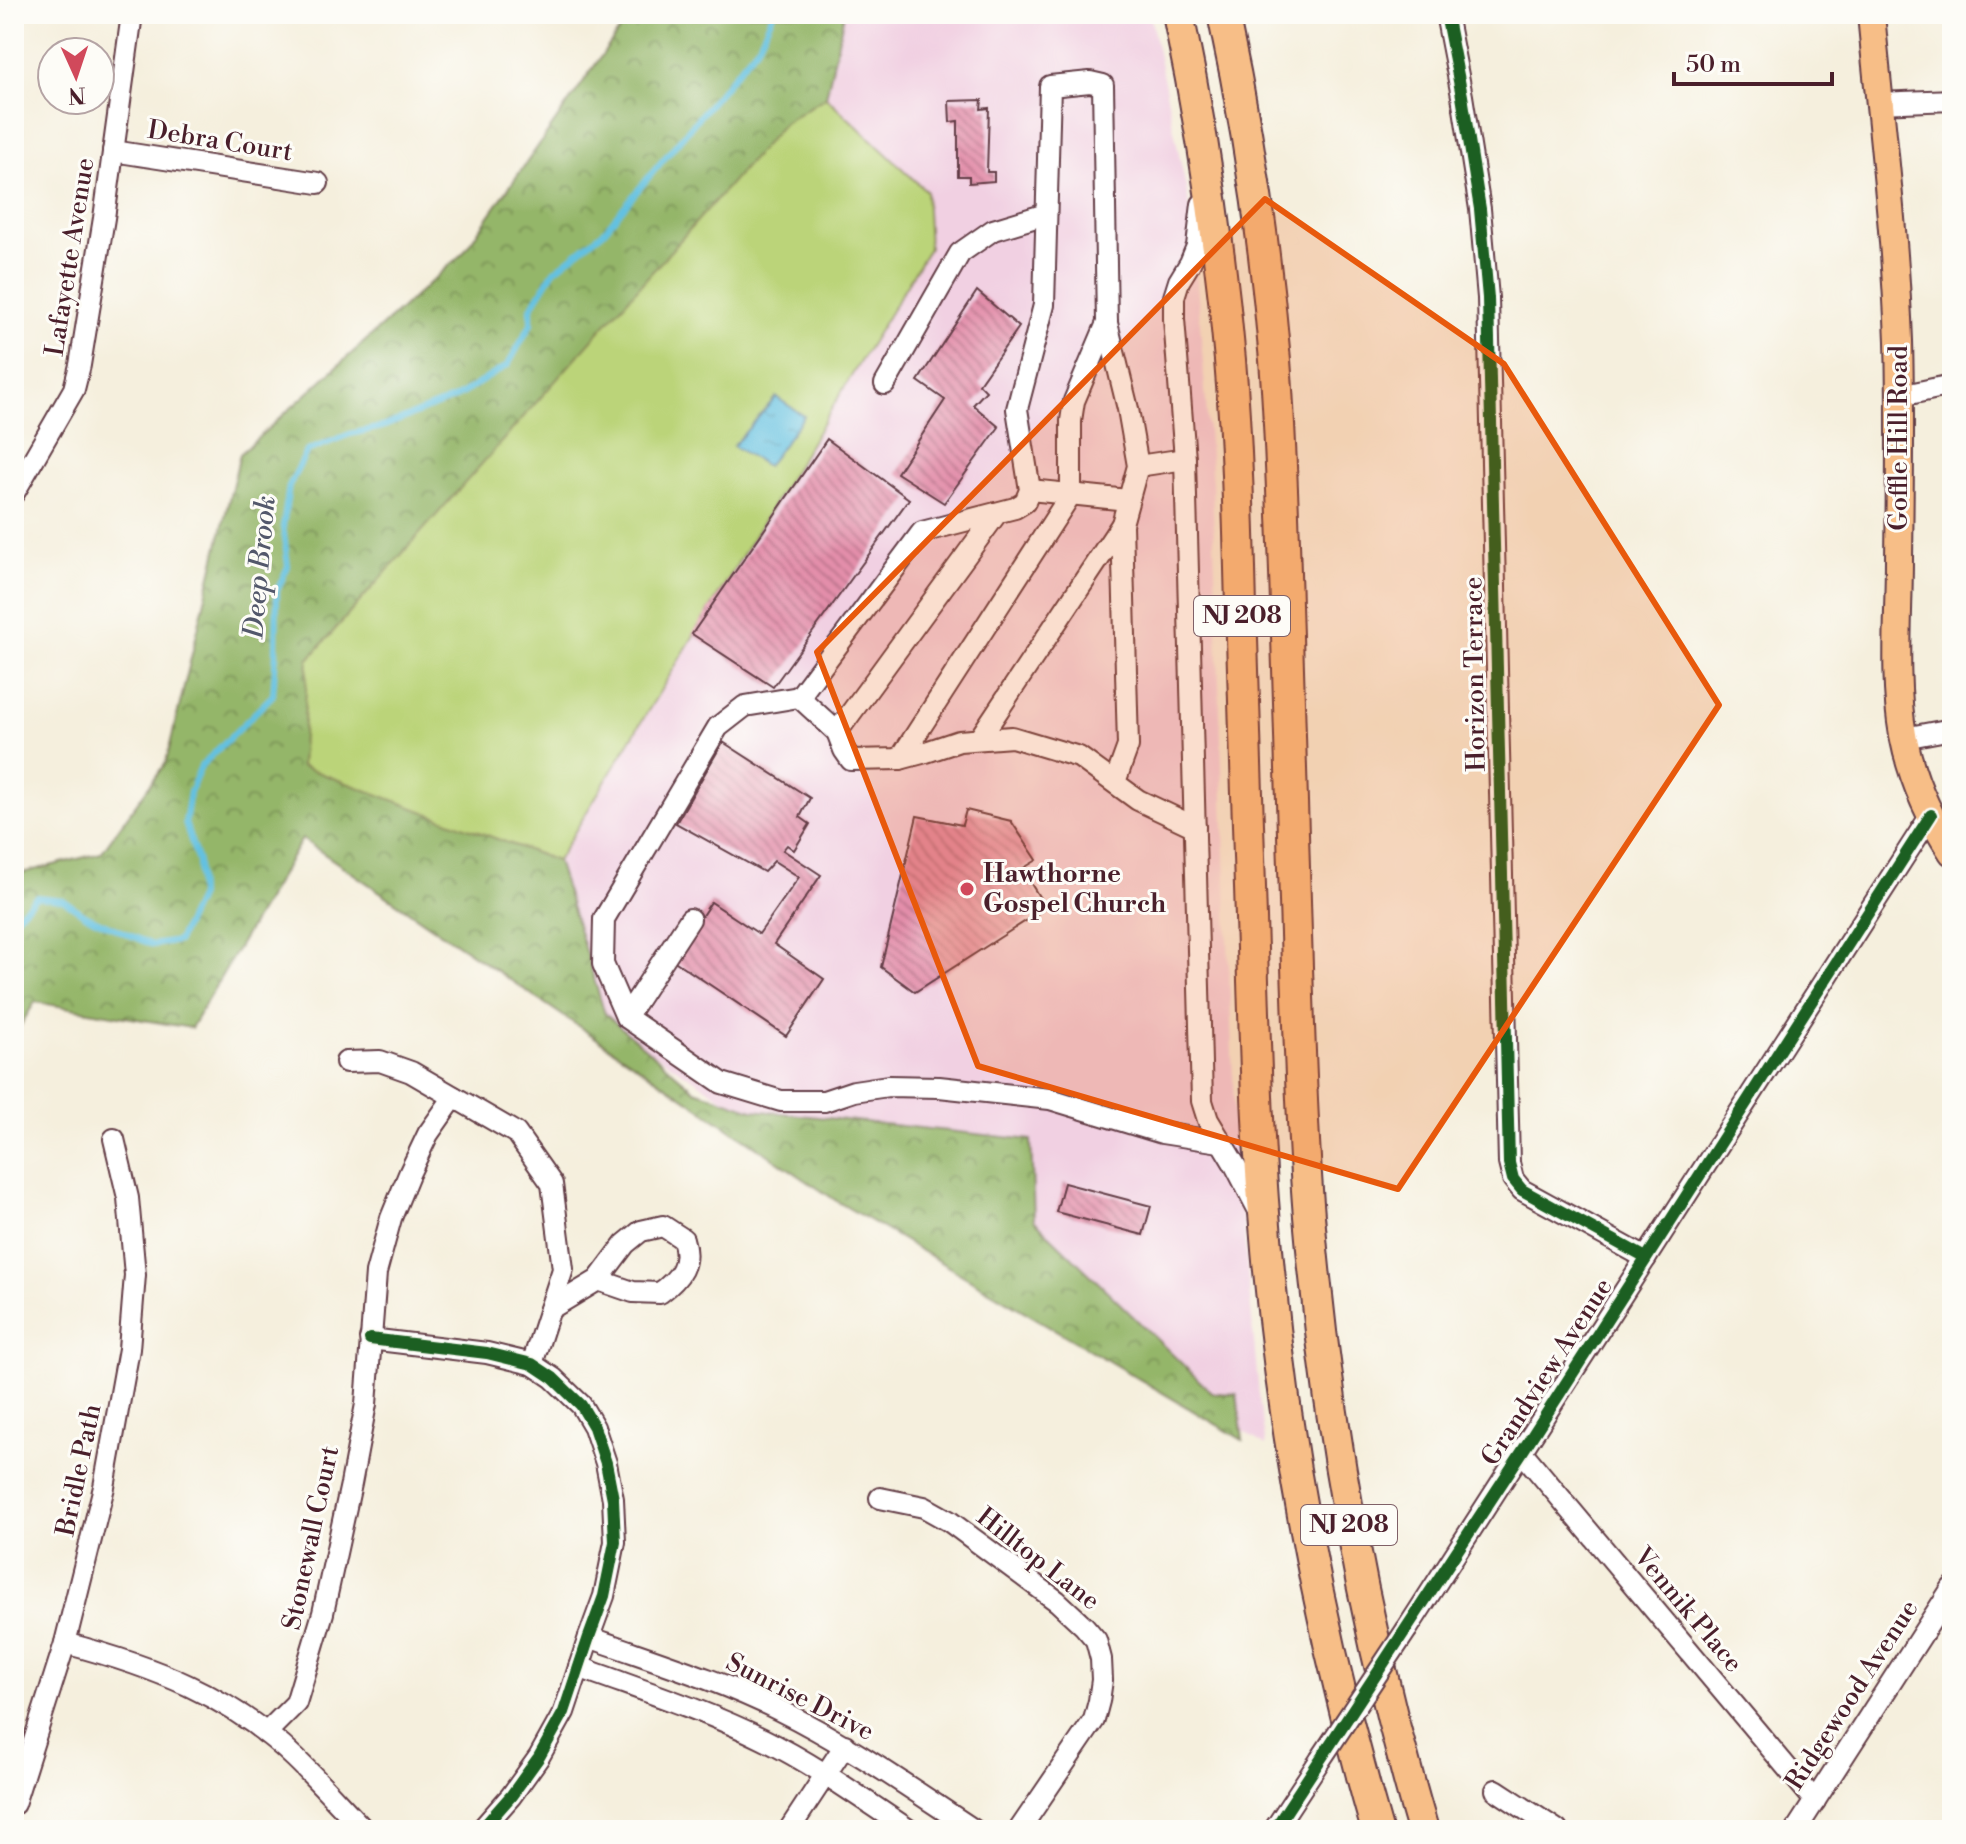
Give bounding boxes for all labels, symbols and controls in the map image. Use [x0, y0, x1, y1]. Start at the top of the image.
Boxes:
north arrow [36, 36, 116, 116]
scale bar [1674, 36, 1832, 86]
text: 50 m [1686, 50, 1741, 80]
text: N [67, 81, 86, 108]
street label: Debra Court [145, 114, 295, 168]
street label: Lafayette Avenue [39, 155, 101, 359]
street label: Goffle Hill Road [1883, 345, 1915, 531]
water label: Deep Brook [236, 494, 284, 641]
street label: Horizon Terrace [1457, 576, 1493, 772]
road number: NJ 208 [1194, 596, 1290, 636]
place label: Hawthorne Gospel Church [983, 858, 1166, 920]
marker: Hawthorne Gospel Church [958, 880, 976, 898]
street label: Grandview Avenue [1474, 1272, 1620, 1472]
street label: Bridle Path [49, 1401, 109, 1540]
street label: Stonewall Court [276, 1443, 346, 1633]
street label: Hilltop Lane [970, 1501, 1106, 1617]
road number: NJ 208 [1301, 1505, 1397, 1545]
street label: Vennik Place [1626, 1540, 1749, 1679]
street label: Ridgewood Avenue [1779, 1594, 1925, 1796]
street label: Sunrise Drive [721, 1646, 879, 1748]

